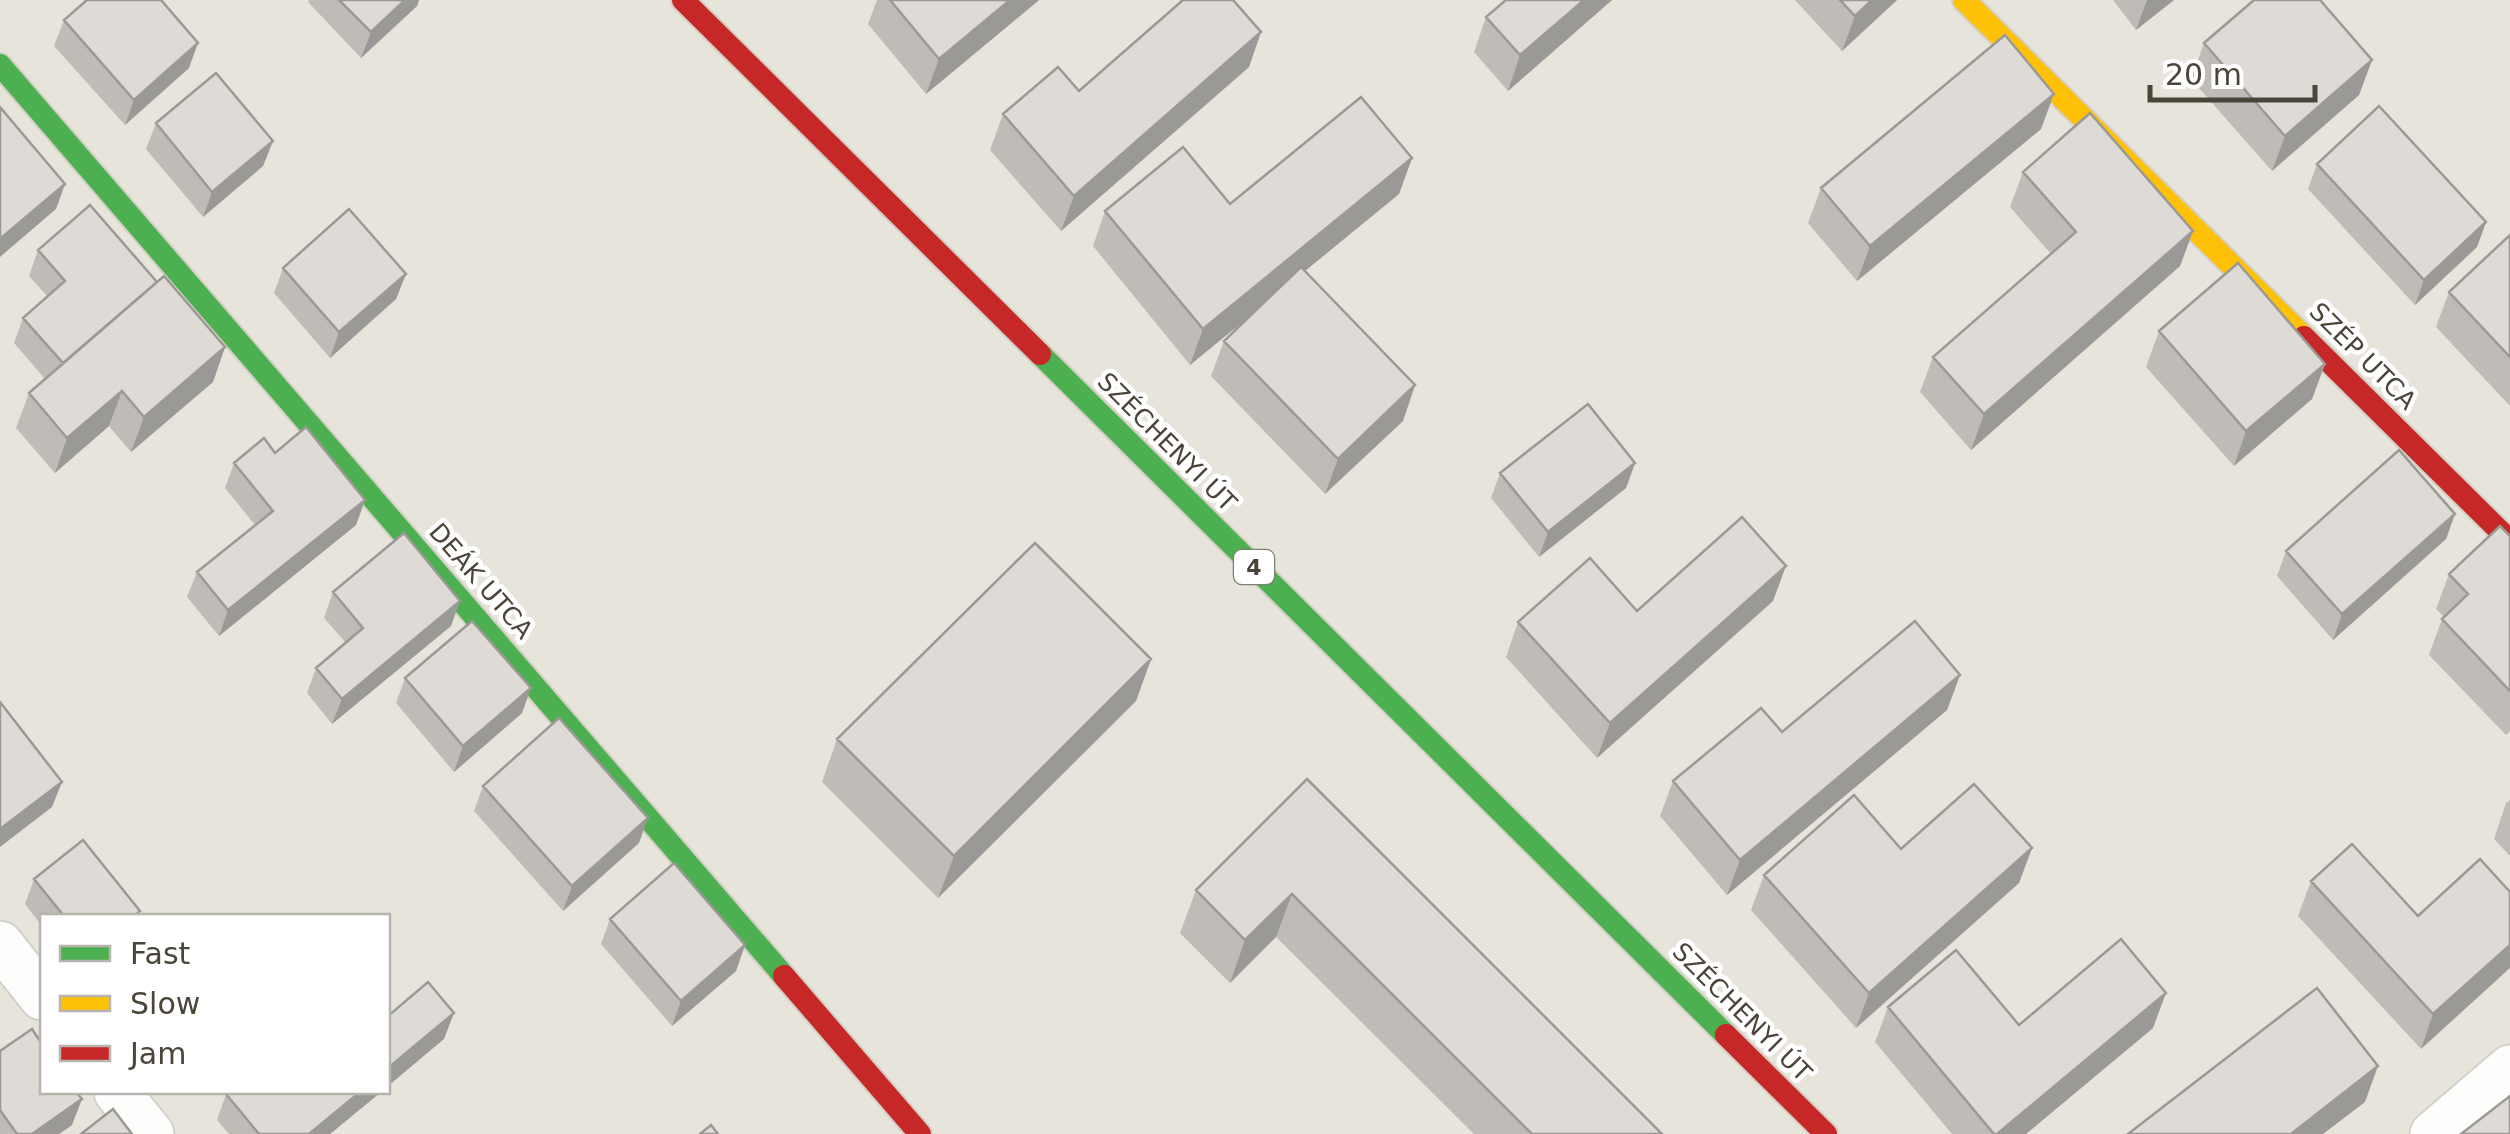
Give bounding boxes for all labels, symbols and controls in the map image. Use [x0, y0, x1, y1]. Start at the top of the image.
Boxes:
scale bar [2150, 40, 2315, 102]
text: 20 m [2165, 57, 2242, 92]
street label: SZÉP UTCA [2304, 297, 2422, 415]
street label: SZÉCHENYI ÚT [1092, 366, 1243, 518]
street label: DEÁK UTCA [423, 517, 539, 645]
road number: 4 [1234, 550, 1274, 584]
legend [40, 914, 390, 1094]
text: Fast [130, 936, 191, 971]
street label: SZÉCHENYI ÚT [1667, 936, 1818, 1088]
text: Slow [130, 986, 200, 1021]
text: Jam [128, 1036, 186, 1071]

